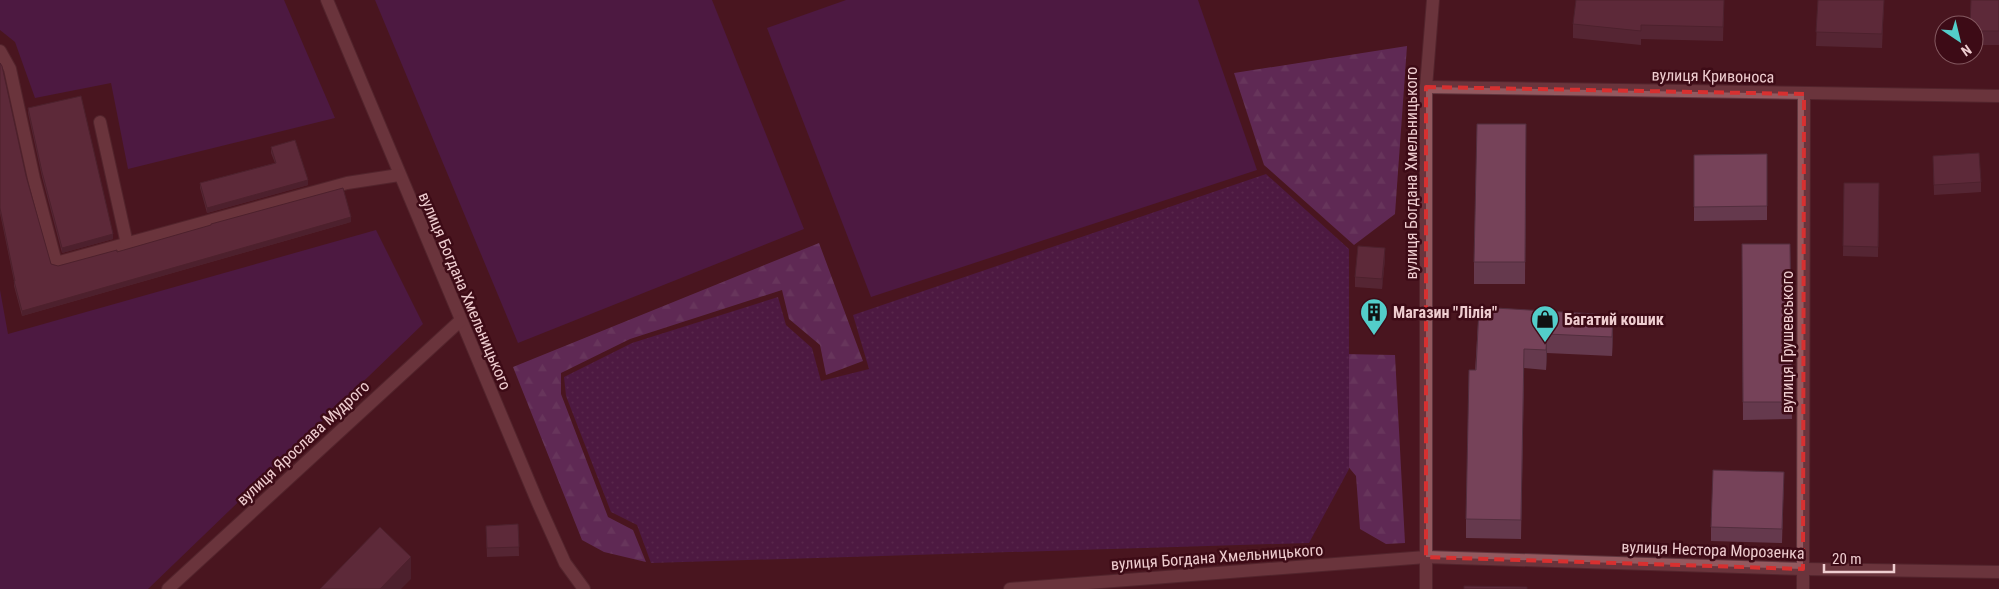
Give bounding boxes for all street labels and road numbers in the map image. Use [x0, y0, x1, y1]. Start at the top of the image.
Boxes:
street label: вулиця Кривоноса [1652, 65, 1774, 87]
street label: вулиця Богдана Хмельницького [1402, 67, 1421, 279]
street label: вулиця Богдана Хмельницького [415, 189, 515, 393]
street label: вулиця Грушевського [1778, 271, 1797, 413]
street label: вулиця Ярослава Мудрого [233, 376, 373, 510]
street label: вулиця Нестора Морозенка [1621, 537, 1805, 563]
street label: вулиця Богдана Хмельницького [1110, 540, 1324, 574]

